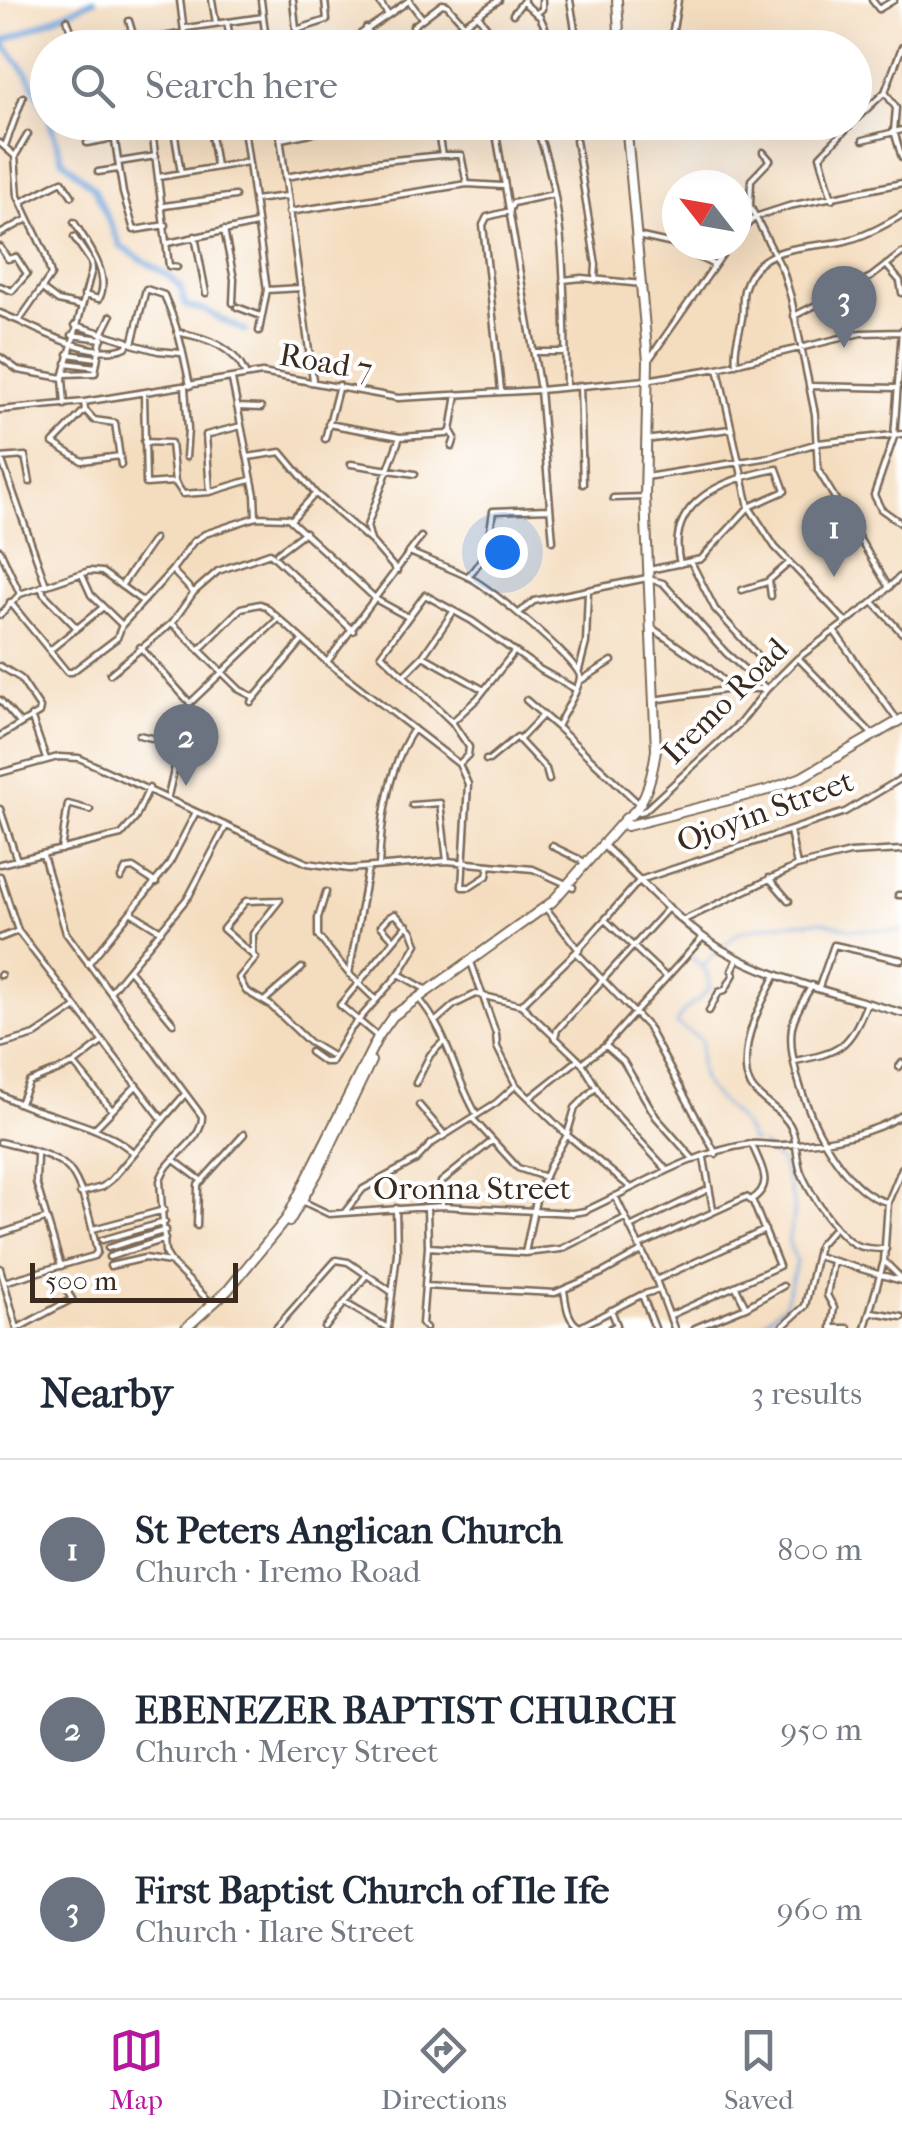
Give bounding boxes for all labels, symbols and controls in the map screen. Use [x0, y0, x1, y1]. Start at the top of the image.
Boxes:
search box [30, 30, 872, 140]
icon: search [65, 58, 120, 113]
text: Search here [145, 63, 338, 108]
north arrow [662, 170, 752, 260]
pin: 3 [812, 266, 876, 348]
street label: Road 7 [277, 336, 375, 388]
pin: 1 [802, 494, 866, 577]
your location [477, 527, 528, 578]
street label: Iremo Road [654, 630, 796, 772]
pin: 2 [154, 704, 218, 786]
street label: Ojoyin Street [672, 762, 859, 860]
street label: Oronna Street [373, 1170, 572, 1207]
scale bar [30, 1258, 238, 1302]
text: 500 m [45, 1264, 117, 1297]
text: Nearby [40, 1369, 172, 1418]
text: 3 results [751, 1375, 862, 1412]
text: St Peters Anglican Church [135, 1508, 563, 1553]
text: 1 [67, 1531, 78, 1568]
text: 800 m [777, 1531, 862, 1568]
text: Church · Iremo Road [135, 1553, 420, 1590]
text: EBENEZER BAPTIST CHURCH [135, 1688, 677, 1733]
text: 2 [64, 1711, 81, 1748]
text: 950 m [780, 1711, 862, 1748]
text: Church · Mercy Street [135, 1733, 438, 1770]
text: First Baptist Church of Ile Ife [135, 1868, 609, 1913]
text: 3 [66, 1891, 79, 1928]
text: 960 m [777, 1891, 862, 1928]
text: Church · Ilare Street [135, 1913, 415, 1950]
tab: Map [109, 2023, 164, 2116]
tab: Directions [381, 2023, 507, 2116]
tab: Saved [724, 2023, 793, 2116]

